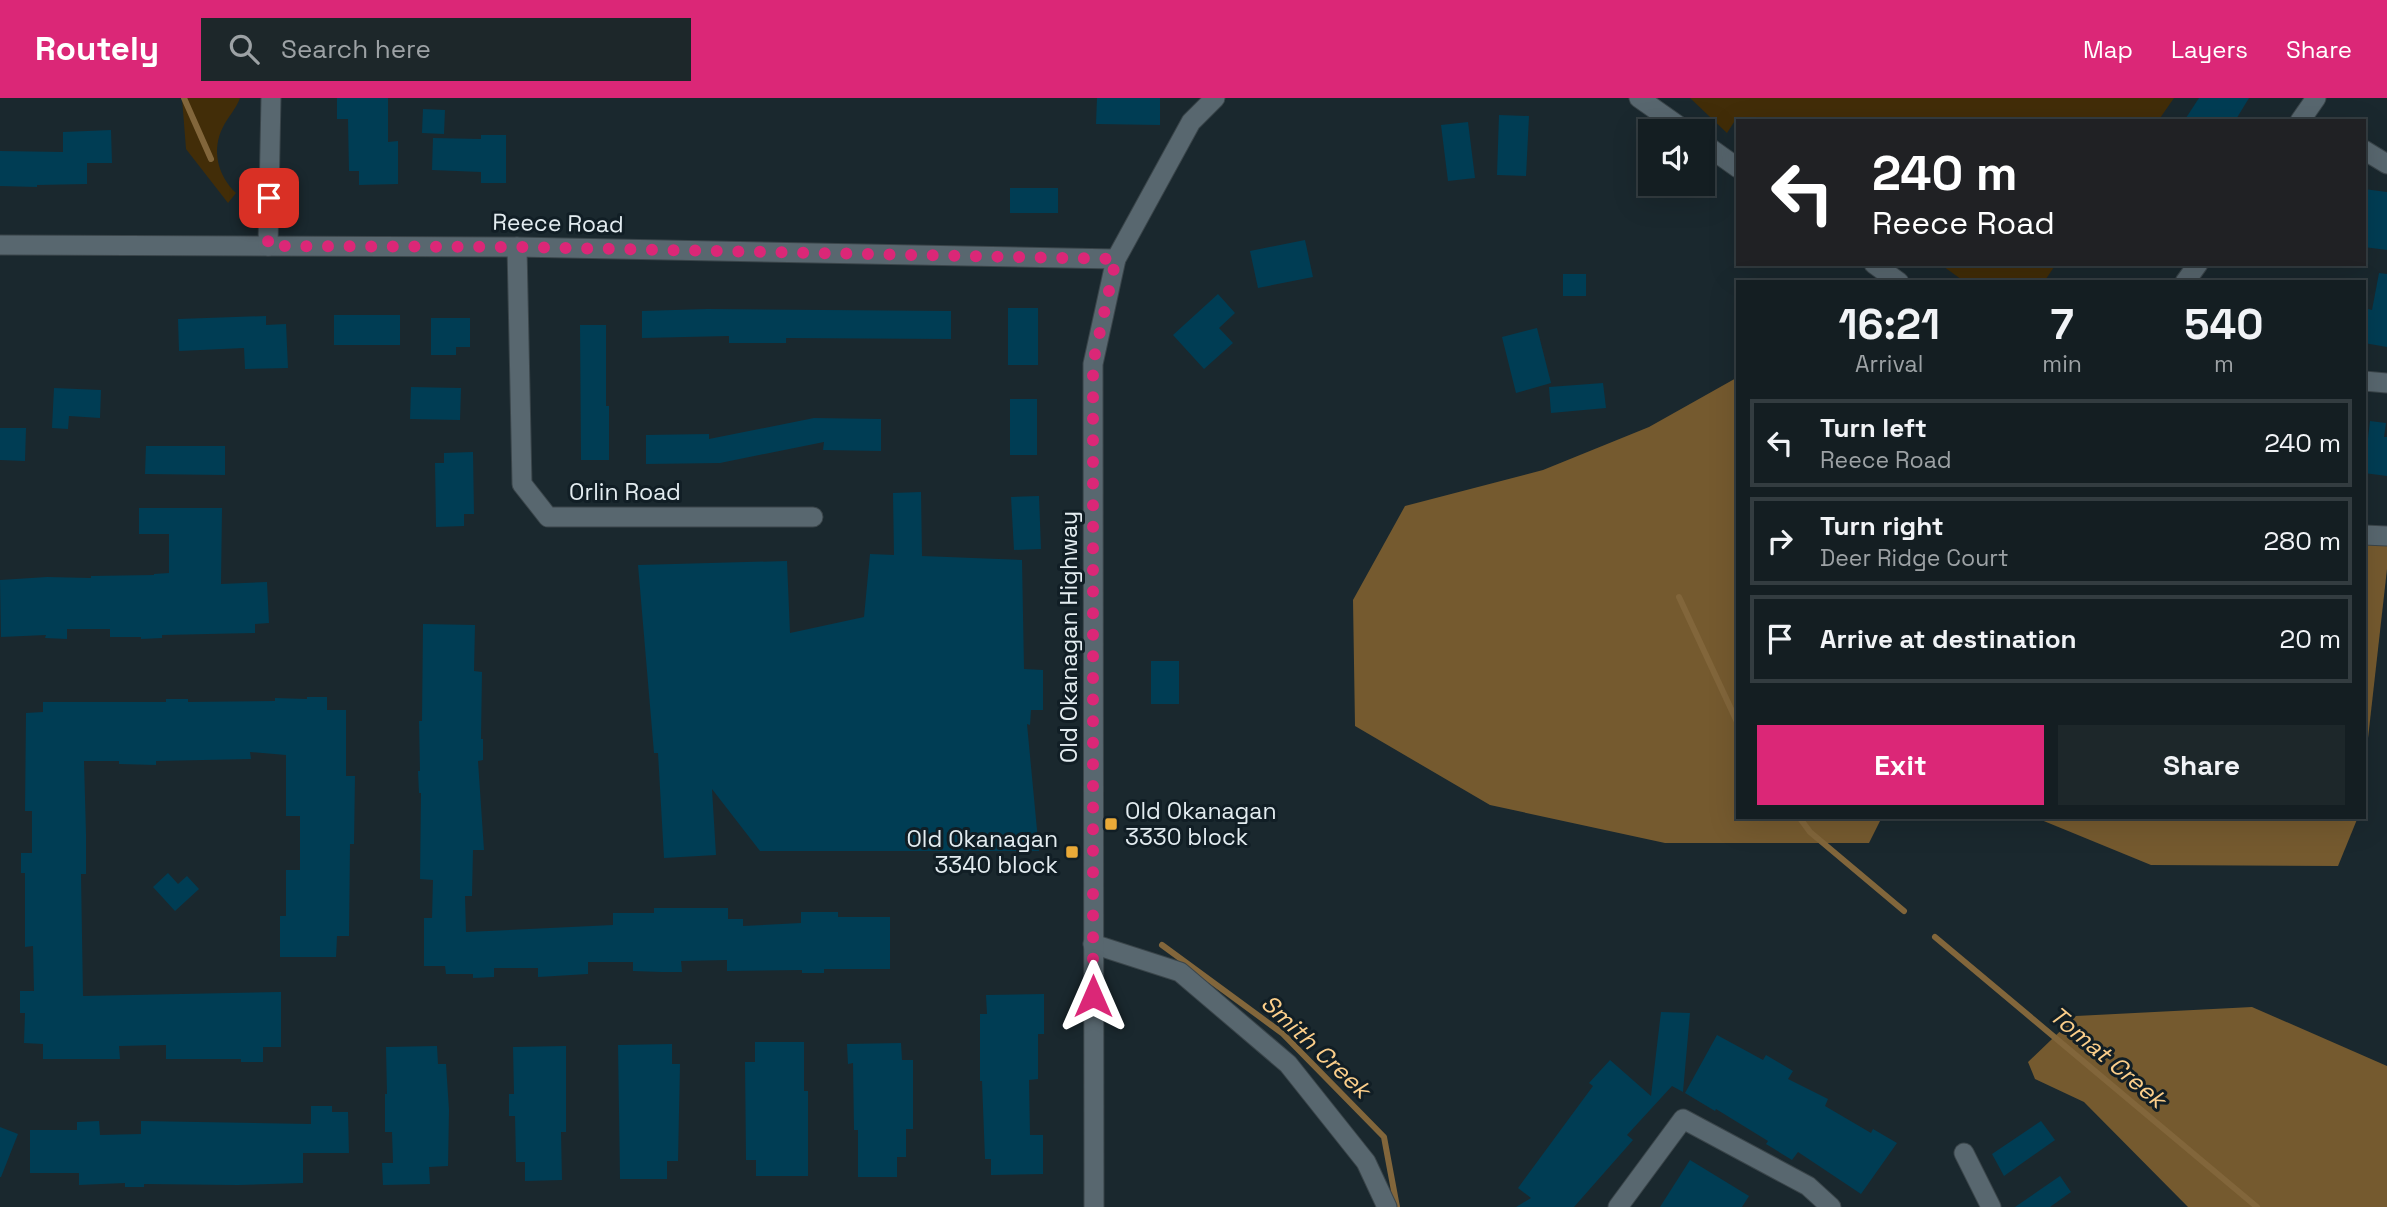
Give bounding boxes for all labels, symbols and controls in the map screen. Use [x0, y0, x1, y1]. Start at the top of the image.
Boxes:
search box [201, 18, 691, 81]
text: Routely [35, 28, 159, 70]
icon: search [225, 30, 263, 68]
text: Search here [281, 32, 431, 66]
text: Map [2083, 34, 2133, 65]
text: Layers [2171, 34, 2248, 65]
text: Share [2286, 34, 2352, 65]
map controls [1638, 119, 1715, 196]
button: sound [1638, 119, 1715, 196]
text: 240 m [1872, 142, 2018, 204]
icon: left [1757, 147, 1848, 238]
pin [239, 168, 299, 228]
icon: arrive [250, 179, 288, 217]
text: Reece Road [1872, 203, 2055, 243]
street label: Reece Road [492, 207, 624, 239]
text: 16:21 [1838, 298, 1940, 351]
text: 7 [2050, 298, 2074, 351]
text: 540 [2184, 298, 2264, 351]
text: Arrival [1855, 349, 1923, 379]
text: min [2042, 349, 2082, 379]
text: m [2214, 349, 2234, 379]
text: Turn left [1820, 411, 1927, 445]
icon: left [1761, 424, 1799, 462]
text: 240 m [2264, 426, 2341, 460]
text: Reece Road [1820, 445, 1951, 475]
street label: Orlin Road [569, 477, 681, 507]
text: Turn right [1820, 509, 1944, 543]
street label: Old Okanagan Highway [1054, 511, 1084, 763]
icon: right [1761, 522, 1799, 560]
text: 280 m [2263, 524, 2341, 558]
text: Deer Ridge Court [1820, 543, 2009, 573]
icon: arrive [1761, 620, 1799, 658]
text: Arrive at destination [1820, 622, 2077, 656]
text: 20 m [2280, 622, 2341, 656]
button: Exit [1757, 725, 2044, 805]
button: Share [2058, 725, 2345, 805]
place label: Old Okanagan 3330 block [1125, 796, 1277, 852]
marker: Old Okanagan 3330 block [1103, 816, 1119, 832]
place label: Old Okanagan 3340 block [906, 824, 1058, 880]
marker: Old Okanagan 3340 block [1064, 844, 1080, 860]
position arrow [1056, 959, 1130, 1033]
water label: Smith Creek [1255, 987, 1379, 1107]
water label: Tomat Creek [2043, 999, 2175, 1117]

